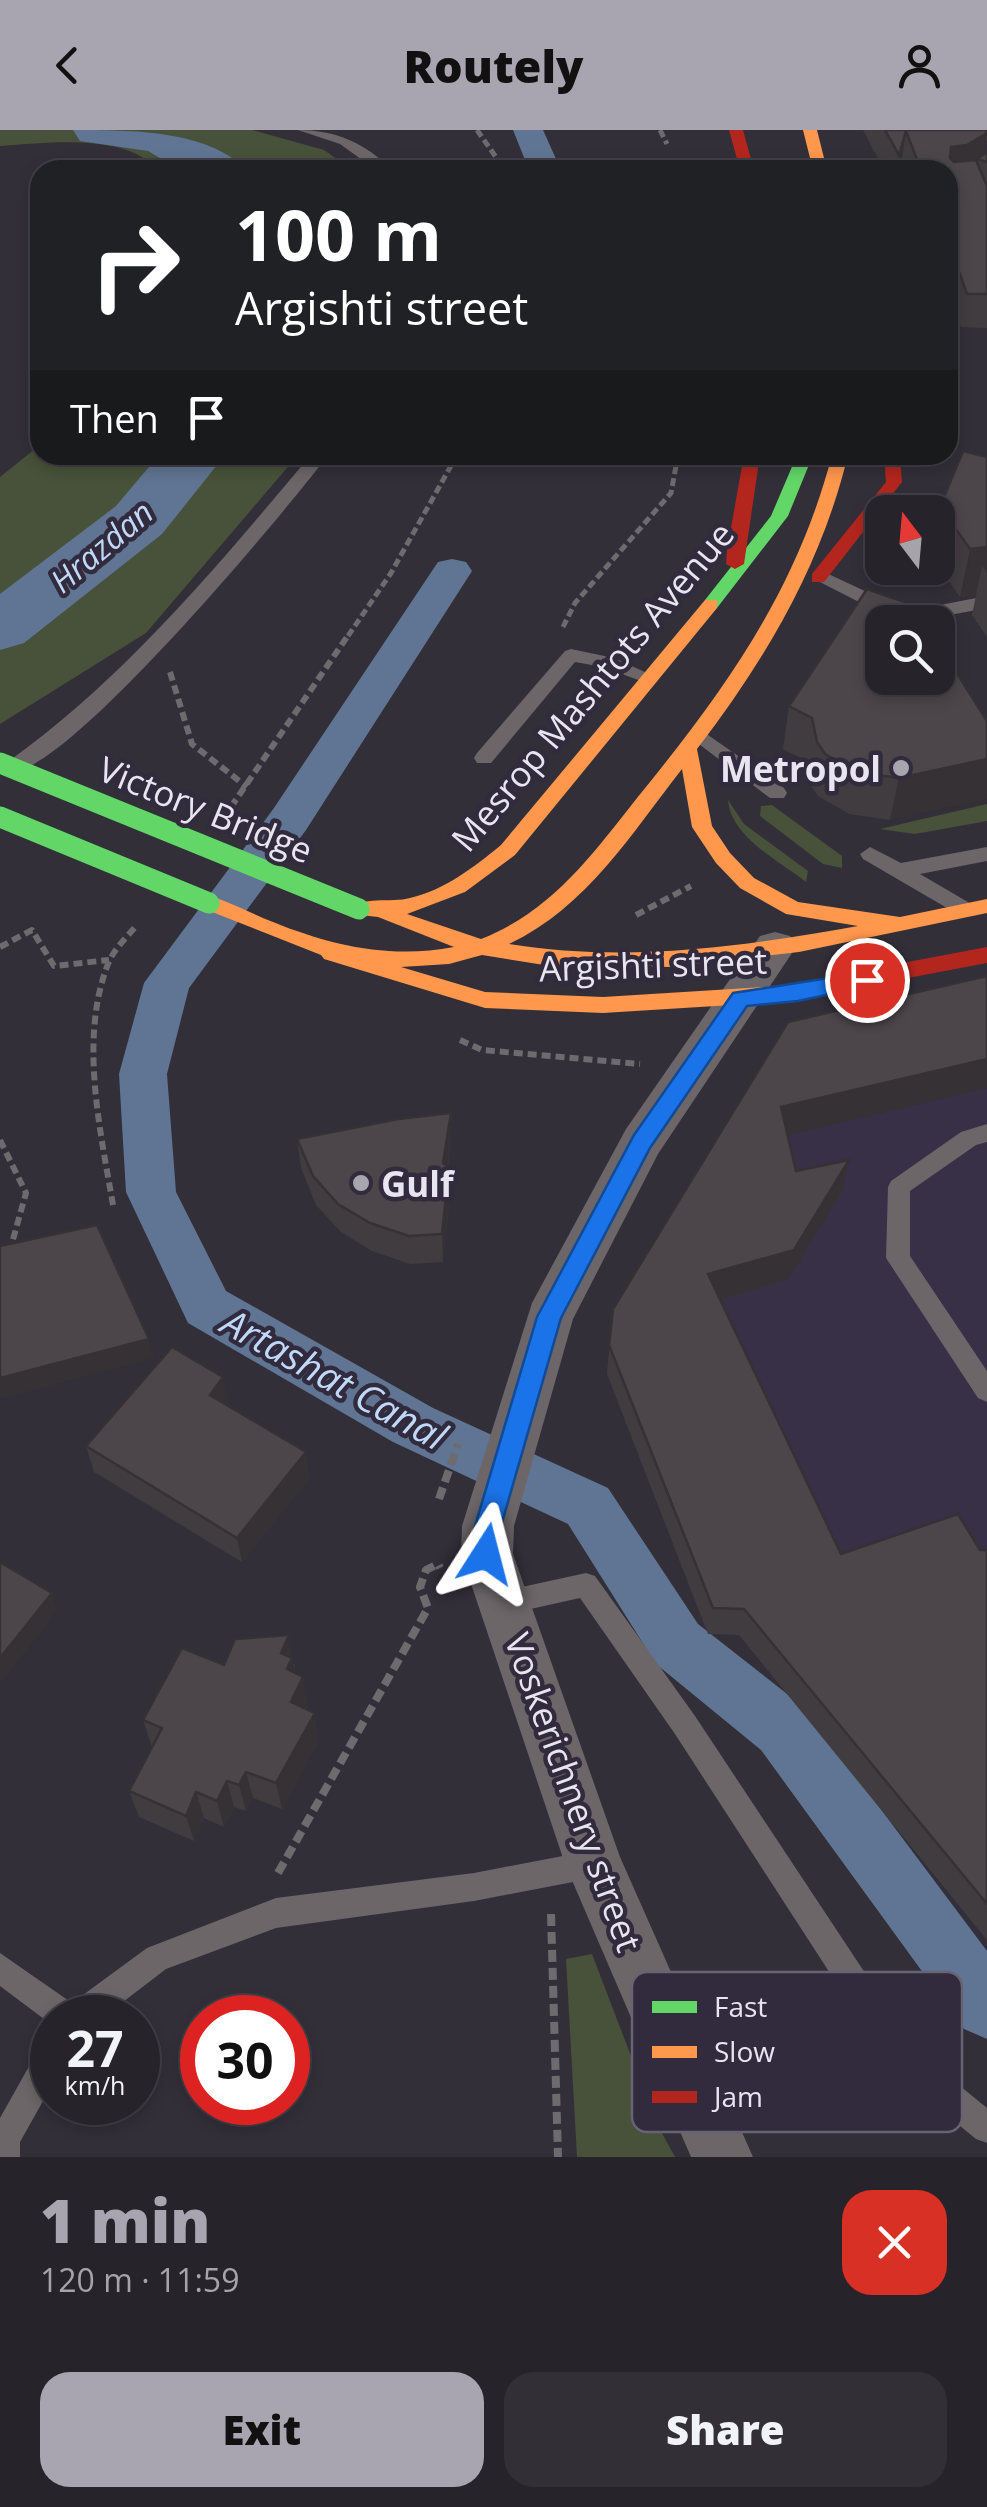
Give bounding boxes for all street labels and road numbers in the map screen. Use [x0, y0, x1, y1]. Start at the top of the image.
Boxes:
street label: Mesrop Mashtots Avenue [440, 511, 744, 861]
street label: Victory Bridge [92, 745, 320, 873]
street label: Argishti street [538, 937, 768, 991]
street label: Voskerichnery street [495, 1626, 653, 1958]

